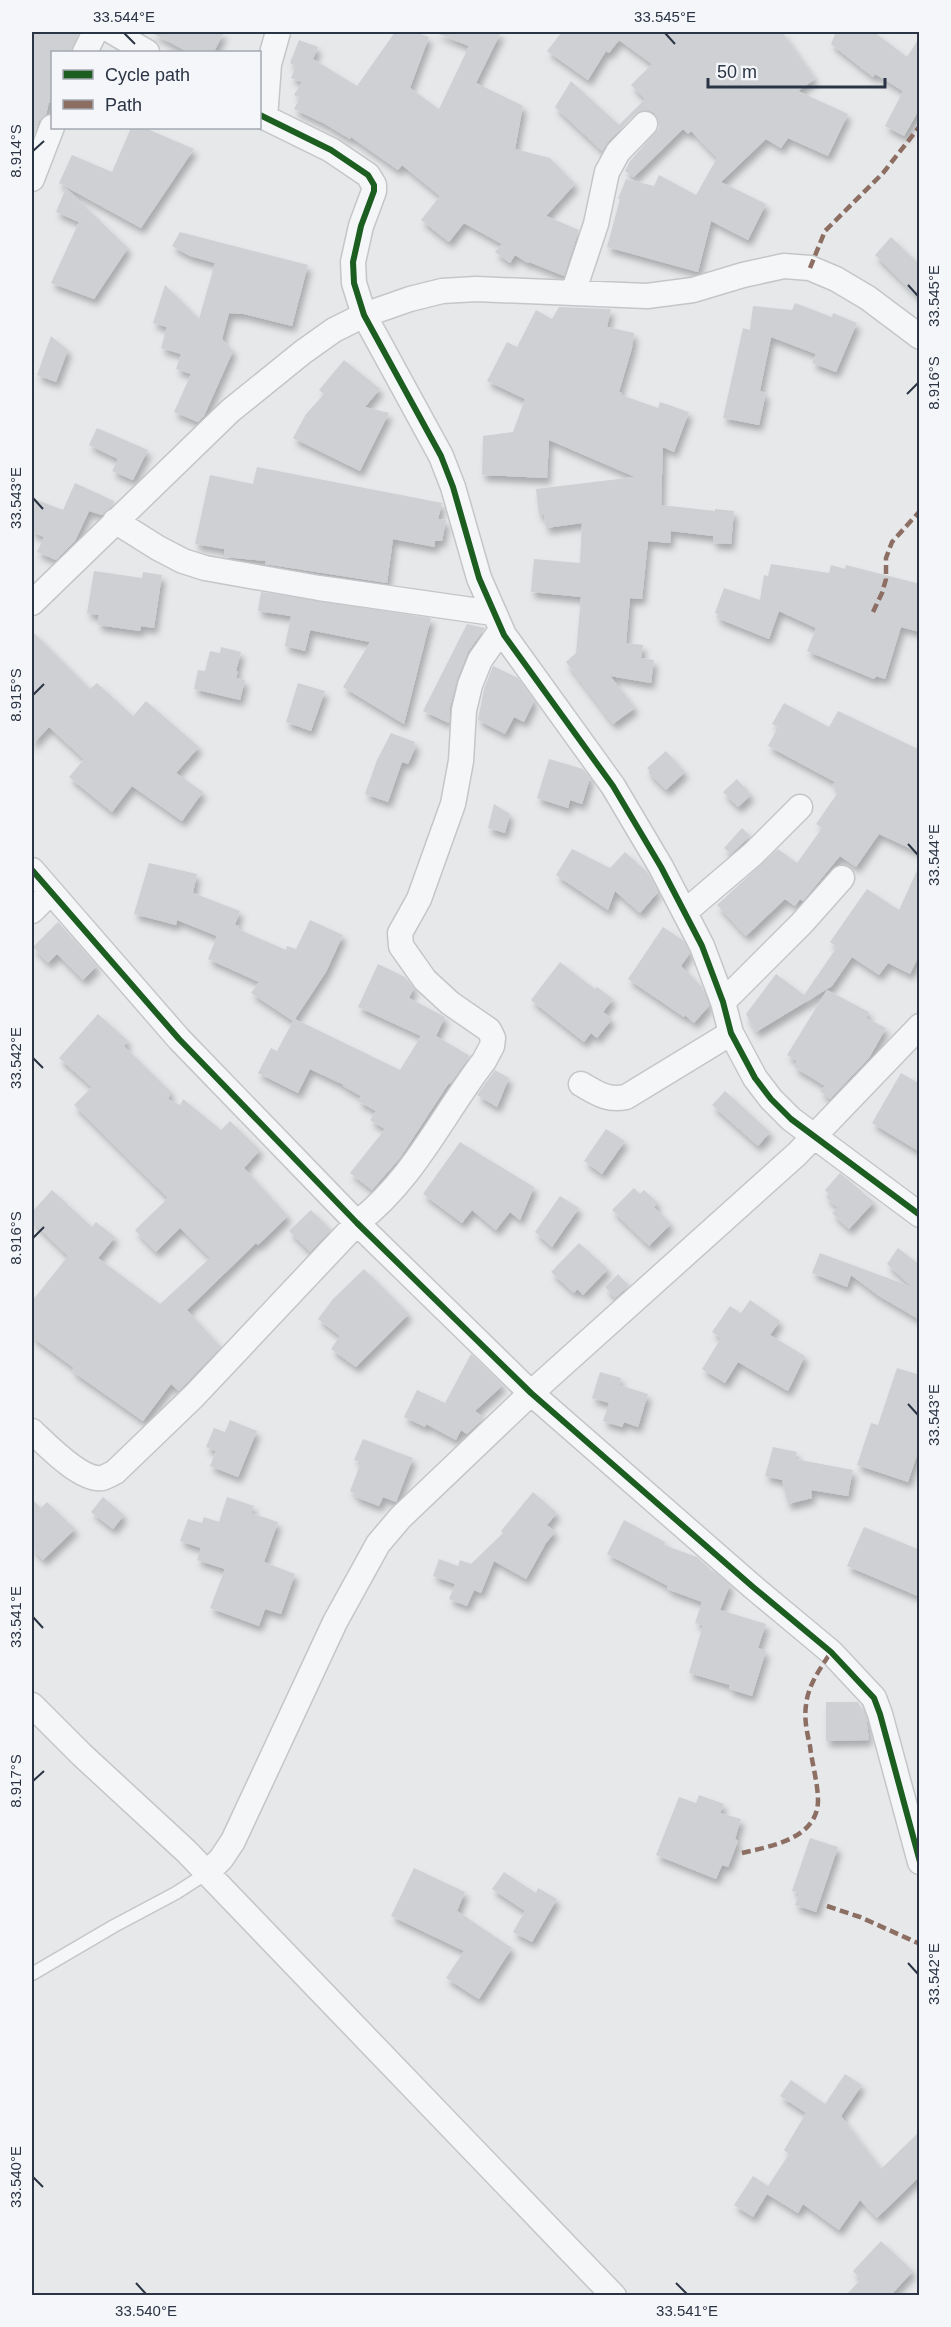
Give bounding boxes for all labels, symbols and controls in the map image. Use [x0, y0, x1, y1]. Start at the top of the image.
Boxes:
text: 33.544°E [93, 8, 155, 25]
text: 33.545°E [634, 8, 696, 25]
legend [51, 51, 261, 129]
scale bar [708, 51, 885, 89]
text: 50 m [717, 62, 757, 82]
text: Cycle path [105, 65, 190, 85]
text: Path [105, 95, 142, 115]
text: 8.914°S [7, 124, 24, 178]
text: 33.545°E [925, 265, 942, 327]
text: 8.916°S [925, 356, 942, 410]
text: 33.543°E [7, 467, 24, 529]
text: 8.915°S [7, 668, 24, 722]
text: 33.544°E [925, 824, 942, 886]
text: 33.542°E [7, 1027, 24, 1089]
text: 8.916°S [7, 1211, 24, 1265]
text: 33.543°E [925, 1384, 942, 1446]
text: 33.541°E [7, 1586, 24, 1648]
text: 8.917°S [7, 1754, 24, 1808]
text: 33.542°E [925, 1943, 942, 2005]
text: 33.540°E [7, 2146, 24, 2208]
text: 33.540°E [115, 2302, 177, 2319]
text: 33.541°E [656, 2302, 718, 2319]

